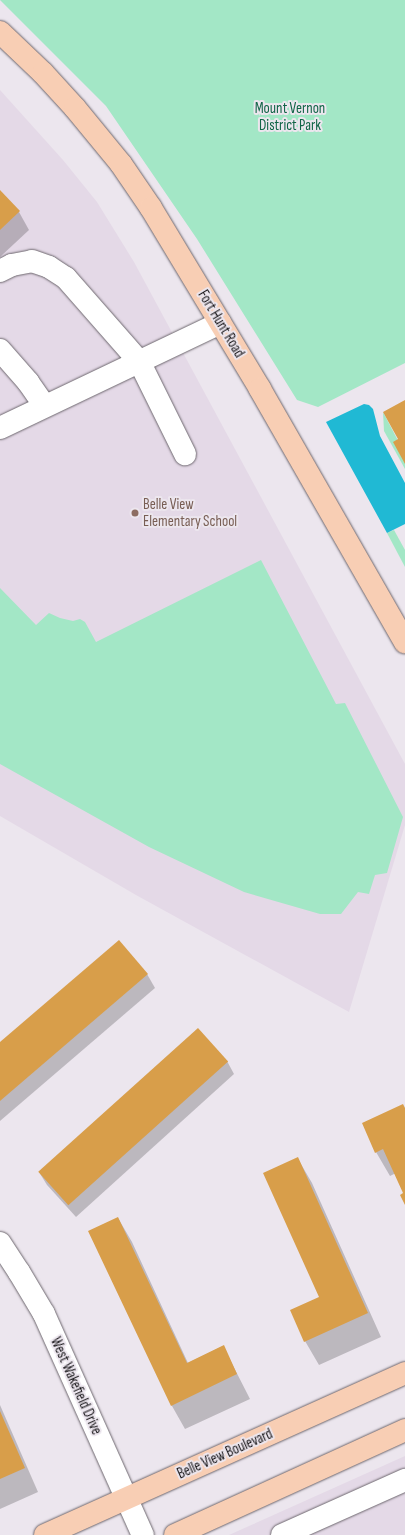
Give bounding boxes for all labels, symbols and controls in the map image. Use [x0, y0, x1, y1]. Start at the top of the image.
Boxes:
park label: Mount Vernon District Park [255, 99, 325, 134]
street label: Fort Hunt Road [194, 287, 248, 361]
place label: Belle View Elementary School [143, 495, 237, 530]
marker: Belle View Elementary School [130, 508, 140, 518]
street label: West Wakefield Drive [46, 1334, 106, 1438]
street label: Belle View Boulevard [174, 1425, 276, 1483]

